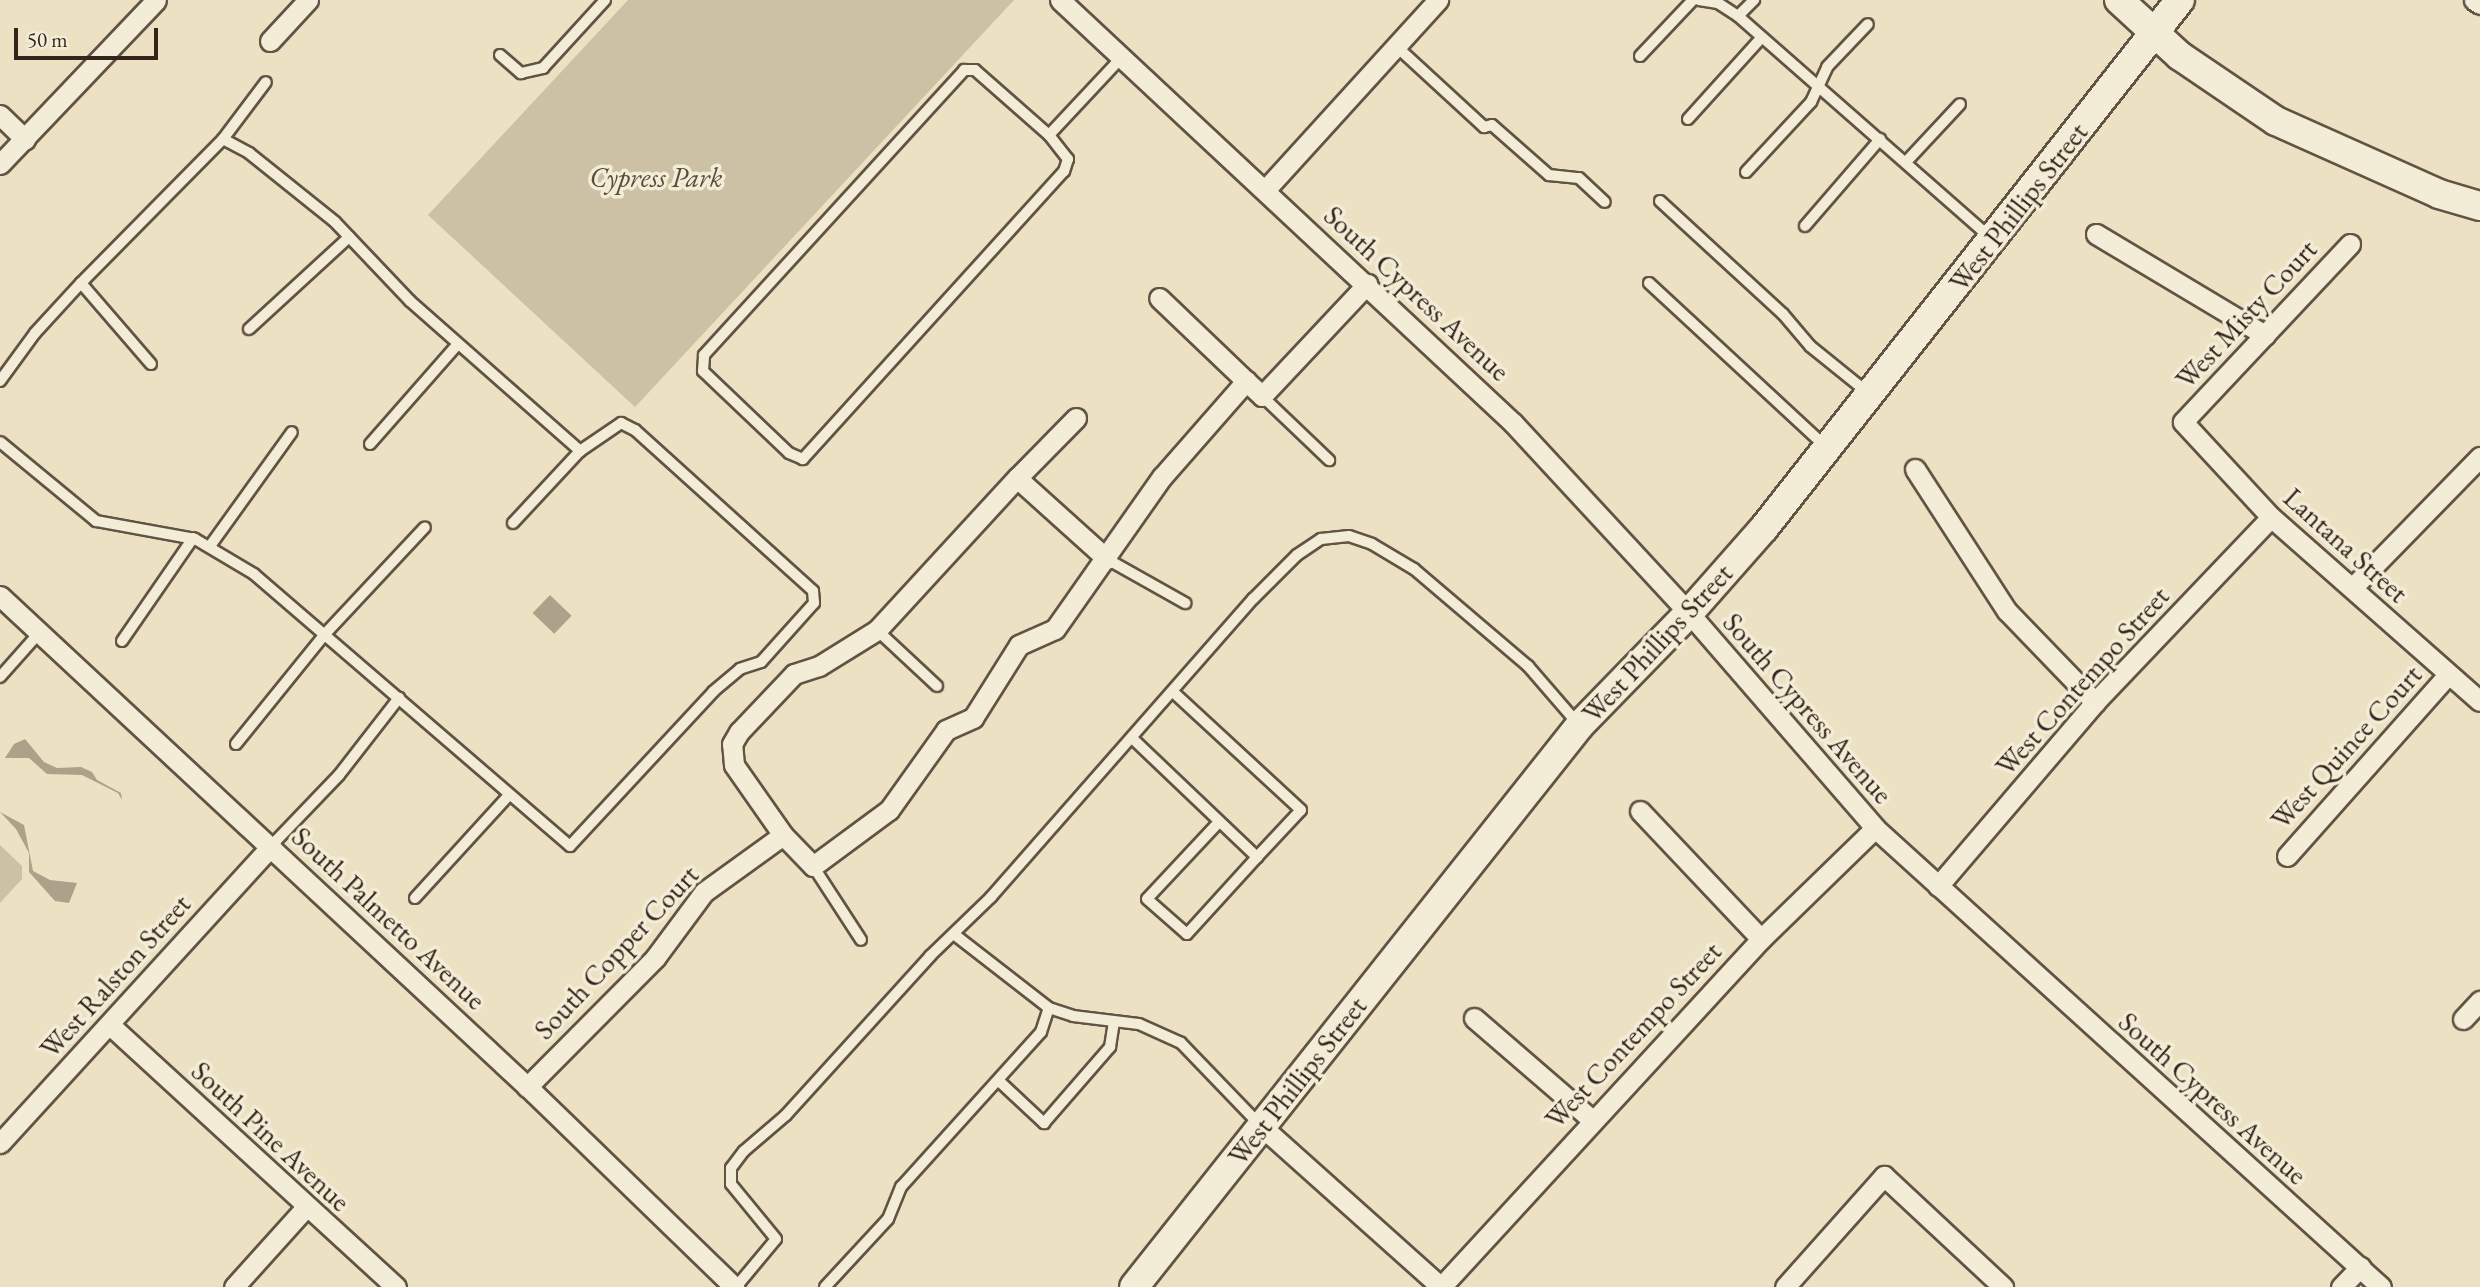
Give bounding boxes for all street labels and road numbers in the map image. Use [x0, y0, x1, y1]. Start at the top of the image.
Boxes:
street label: West Phillips Street [1942, 116, 2094, 298]
street label: South Cypress Avenue [1317, 198, 1517, 388]
street label: West Misty Court [2168, 232, 2324, 396]
street label: Lantana Street [2277, 481, 2415, 609]
street label: West Phillips Street [1575, 557, 1739, 729]
street label: West Contempo Street [1988, 580, 2176, 782]
street label: South Cypress Avenue [1716, 606, 1900, 810]
street label: West Quince Court [2264, 658, 2428, 836]
street label: South Palmetto Avenue [285, 820, 493, 1016]
street label: South Copper Court [527, 858, 705, 1046]
street label: West Ralston Street [33, 887, 197, 1065]
street label: West Contempo Street [1538, 935, 1728, 1135]
street label: West Phillips Street [1221, 990, 1373, 1172]
street label: South Cypress Avenue [2112, 1005, 2314, 1191]
street label: South Pine Avenue [185, 1054, 357, 1218]

